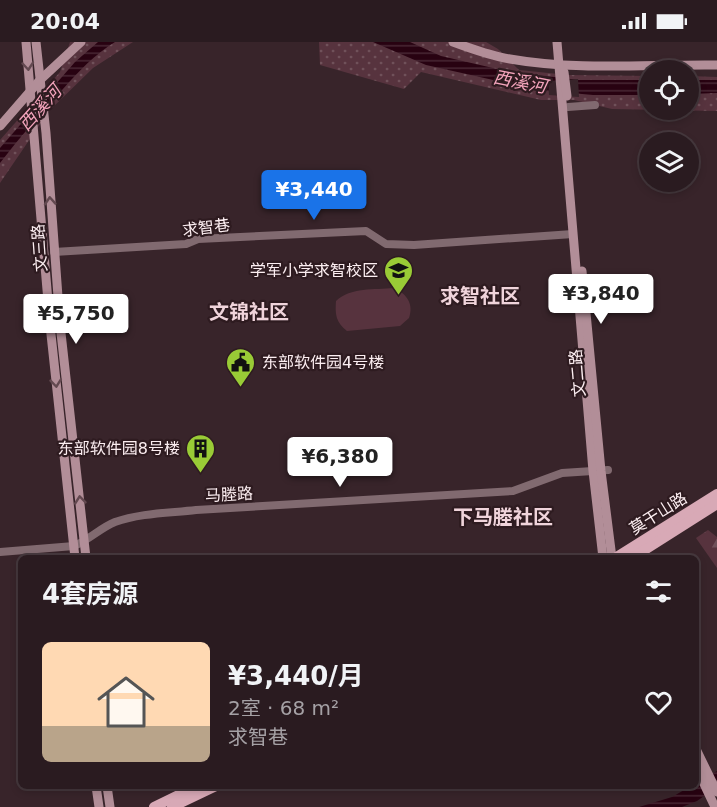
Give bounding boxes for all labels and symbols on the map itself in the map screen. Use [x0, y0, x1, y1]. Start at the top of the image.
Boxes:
one-way arrow [21, 62, 34, 71]
water label: 西溪河 [492, 66, 552, 98]
water label: 西溪河 [14, 78, 68, 135]
pin: ¥3,440 [265, 170, 363, 221]
one-way arrow [44, 197, 57, 206]
street label: 求智巷 [181, 215, 231, 240]
street label: 文三路 [28, 223, 51, 273]
school or university icon: 学军小学求智校区 [383, 254, 415, 296]
place label: 学军小学求智校区 [250, 261, 378, 280]
pin: ¥3,840 [552, 274, 650, 325]
district label: 求智社区 [440, 284, 520, 308]
pin: ¥5,750 [27, 294, 125, 345]
district label: 文锦社区 [209, 300, 289, 324]
public building icon: 东部软件园4号楼 [225, 346, 257, 388]
street label: 文二路 [566, 348, 589, 398]
place label: 东部软件园4号楼 [262, 353, 384, 372]
one-way arrow [49, 378, 62, 388]
building icon: 东部软件园8号楼 [185, 432, 217, 474]
pin: ¥6,380 [291, 437, 389, 488]
place label: 东部软件园8号楼 [58, 439, 180, 458]
street label: 马塍路 [205, 484, 253, 505]
street label: 莫干山路 [626, 488, 690, 538]
one-way arrow [74, 495, 87, 504]
district label: 下马塍社区 [453, 505, 553, 529]

